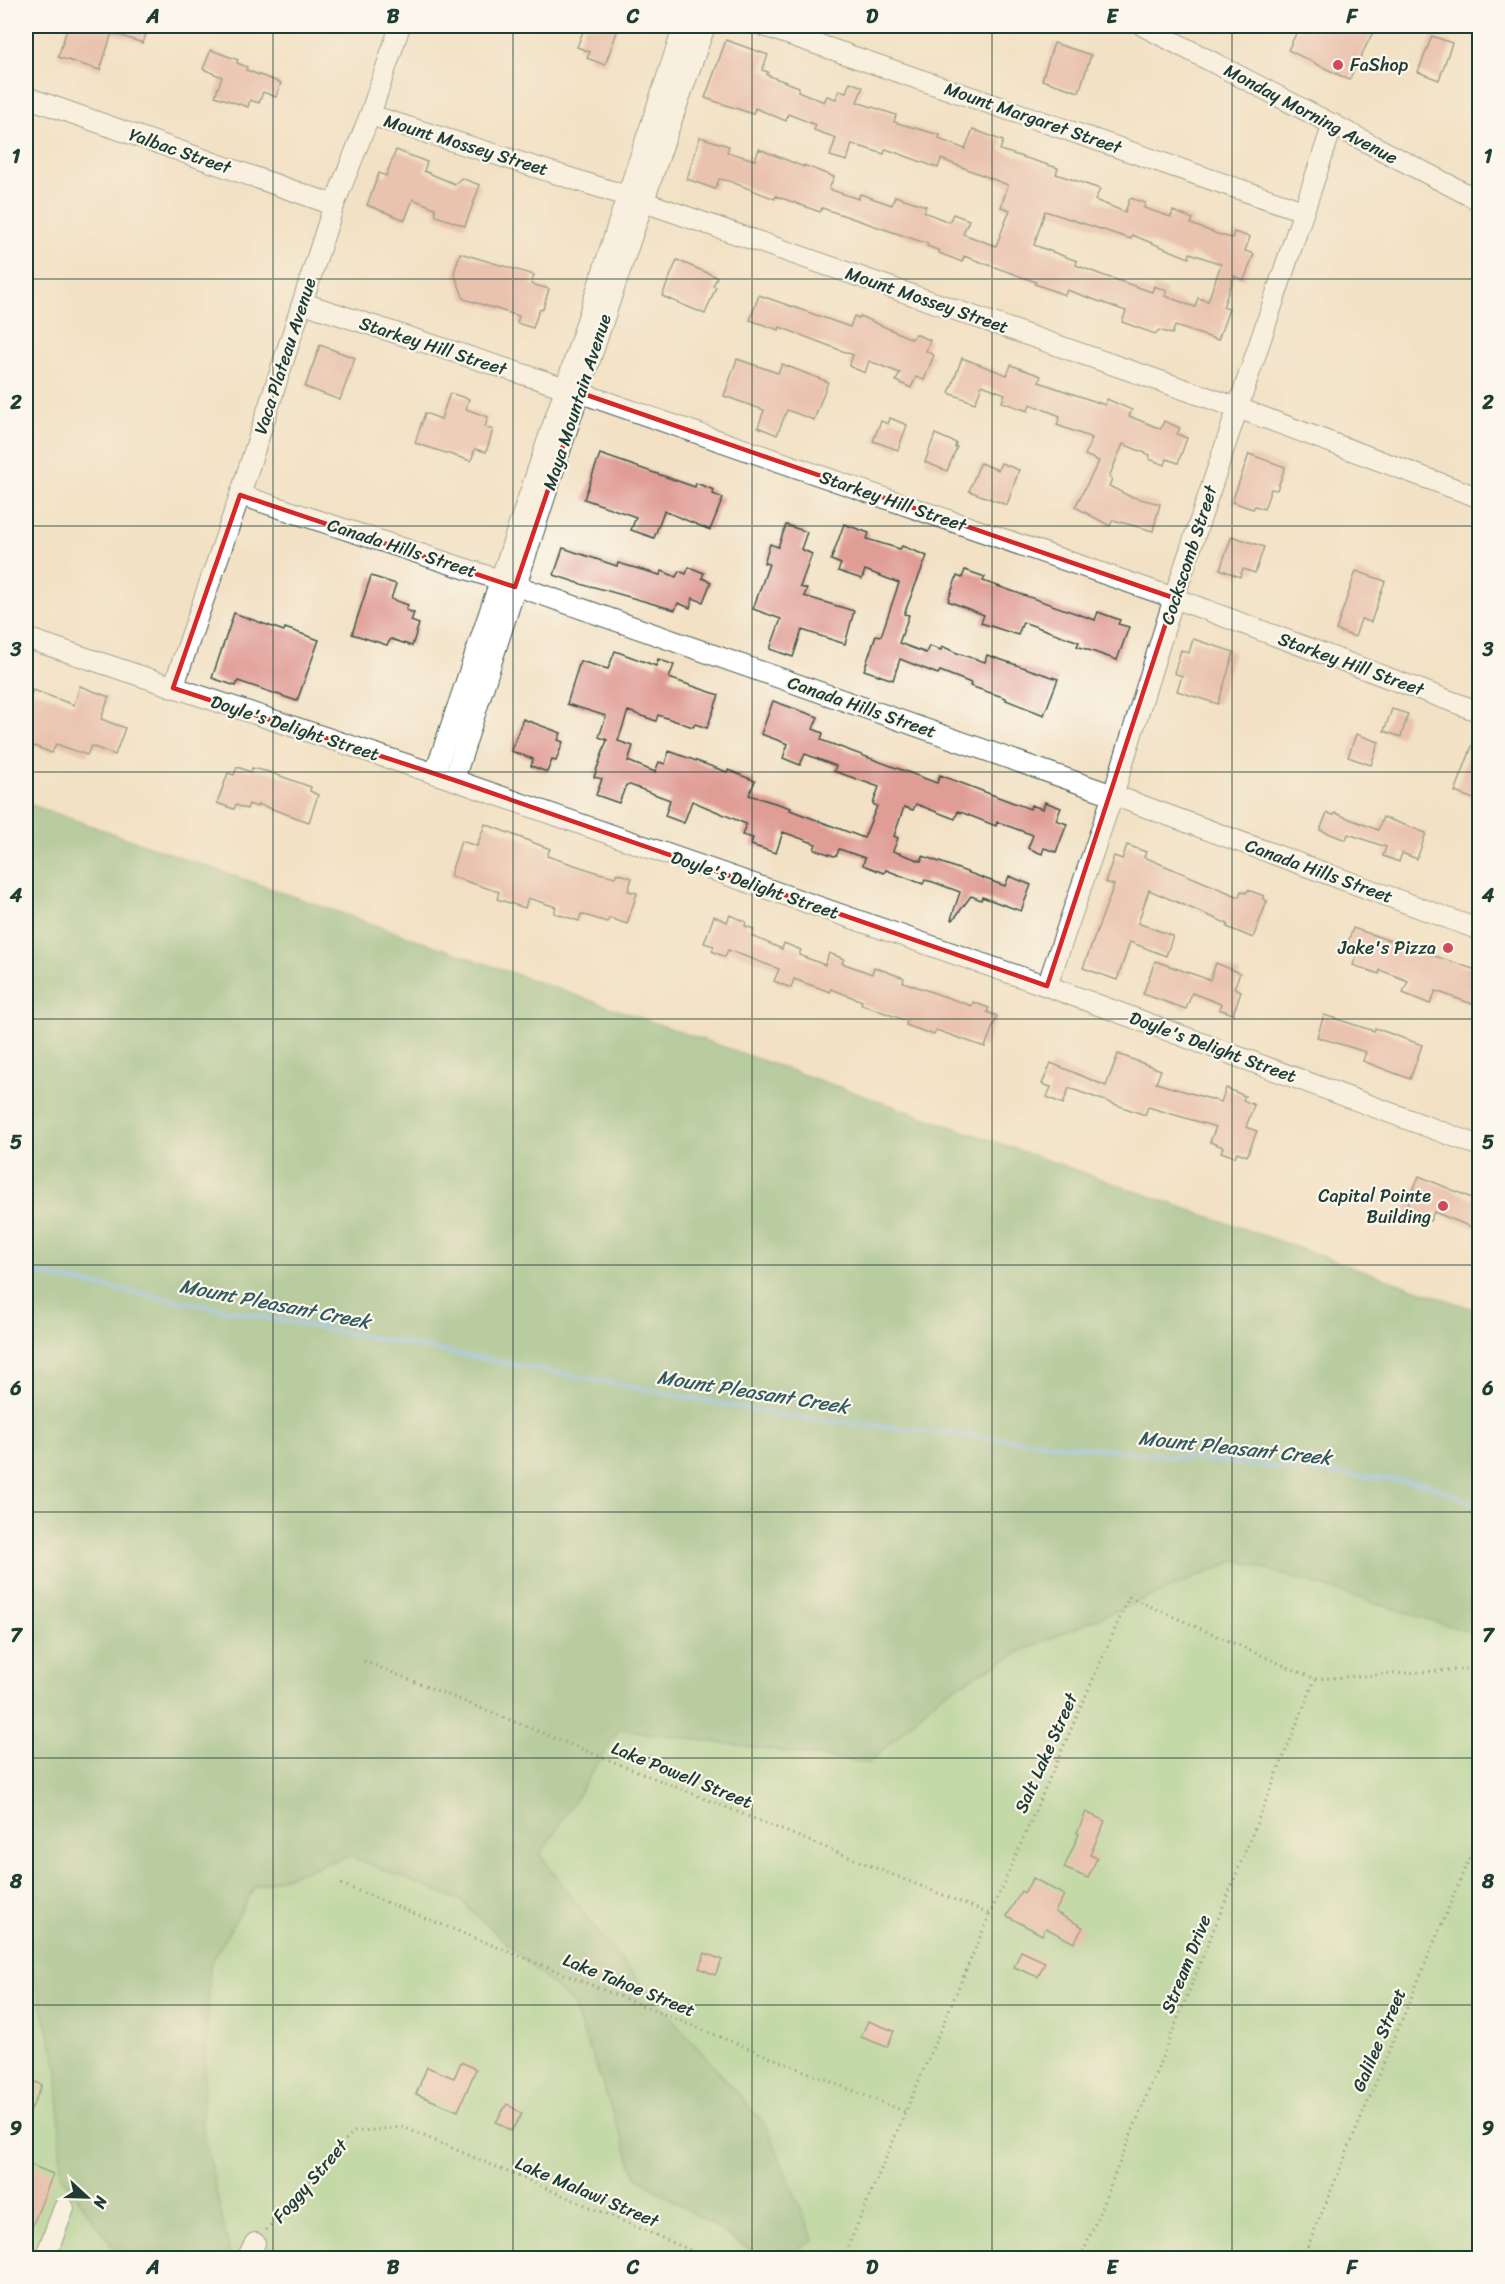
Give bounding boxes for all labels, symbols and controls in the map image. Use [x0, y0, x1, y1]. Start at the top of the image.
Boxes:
text: A [145, 0, 160, 34]
text: B [387, 0, 400, 34]
text: C [626, 0, 640, 34]
text: D [866, 0, 879, 34]
text: E [1106, 0, 1119, 34]
text: F [1346, 0, 1359, 34]
place label: FaShop [1350, 49, 1409, 81]
street label: Monday Morning Avenue [1218, 55, 1404, 173]
marker: FaShop [1331, 58, 1345, 72]
street label: Mount Margaret Street [940, 73, 1127, 164]
street label: Mount Mossey Street [380, 105, 552, 185]
street label: Yalbac Street [125, 119, 236, 184]
text: 1 [12, 139, 21, 174]
text: 1 [1484, 139, 1493, 174]
street label: Mount Mossey Street [841, 257, 1013, 343]
street label: Vaca Plateau Avenue [245, 273, 326, 439]
street label: Starkey Hill Street [355, 307, 512, 385]
street label: Maya Mountain Avenue [533, 309, 621, 494]
text: 2 [9, 385, 22, 420]
text: 2 [1481, 385, 1494, 420]
street label: Starkey Hill Street [815, 461, 971, 541]
street label: Cockscomb Street [1151, 480, 1227, 629]
street label: Canada Hills Street [323, 509, 481, 587]
street label: Starkey Hill Street [1273, 623, 1429, 706]
text: 3 [10, 632, 22, 667]
text: 3 [1482, 632, 1494, 667]
street label: Canada Hills Street [783, 667, 941, 747]
street label: Doyle's Delight Street [206, 686, 384, 770]
street label: Canada Hills Street [1240, 829, 1398, 913]
street label: Doyle's Delight Street [667, 841, 844, 929]
text: 4 [9, 878, 23, 913]
text: 4 [1481, 878, 1495, 913]
place label: Jake's Pizza [1337, 932, 1436, 964]
marker: Jake's Pizza [1441, 941, 1455, 955]
street label: Doyle's Delight Street [1125, 1002, 1301, 1092]
text: 5 [10, 1125, 22, 1160]
text: 5 [1482, 1125, 1494, 1160]
place label: Capital Pointe Building [1318, 1180, 1431, 1233]
marker: Capital Pointe Building [1436, 1199, 1450, 1213]
water label: Mount Pleasant Creek [177, 1268, 376, 1340]
water label: Mount Pleasant Creek [655, 1360, 854, 1425]
text: 6 [9, 1371, 22, 1406]
text: 6 [1481, 1371, 1494, 1406]
water label: Mount Pleasant Creek [1137, 1420, 1335, 1476]
text: 7 [10, 1618, 23, 1653]
text: 7 [1482, 1618, 1495, 1653]
street label: Salt Lake Street [1005, 1687, 1087, 1818]
street label: Lake Powell Street [607, 1732, 758, 1818]
text: 8 [9, 1864, 23, 1899]
text: 8 [1481, 1864, 1495, 1899]
street label: Stream Drive [1152, 1910, 1220, 2018]
street label: Lake Tahoe Street [558, 1944, 700, 2026]
street label: Galilee Street [1343, 1983, 1415, 2097]
text: 9 [10, 2111, 22, 2146]
text: 9 [1482, 2111, 1494, 2146]
street label: Foggy Street [264, 2131, 356, 2230]
street label: Lake Malawi Street [510, 2147, 664, 2237]
north arrow [57, 2167, 117, 2227]
text: N [85, 2191, 116, 2214]
text: A [145, 2250, 160, 2284]
text: B [387, 2250, 400, 2284]
text: C [626, 2250, 640, 2284]
text: D [866, 2250, 879, 2284]
text: E [1106, 2250, 1119, 2284]
text: F [1346, 2250, 1359, 2284]

